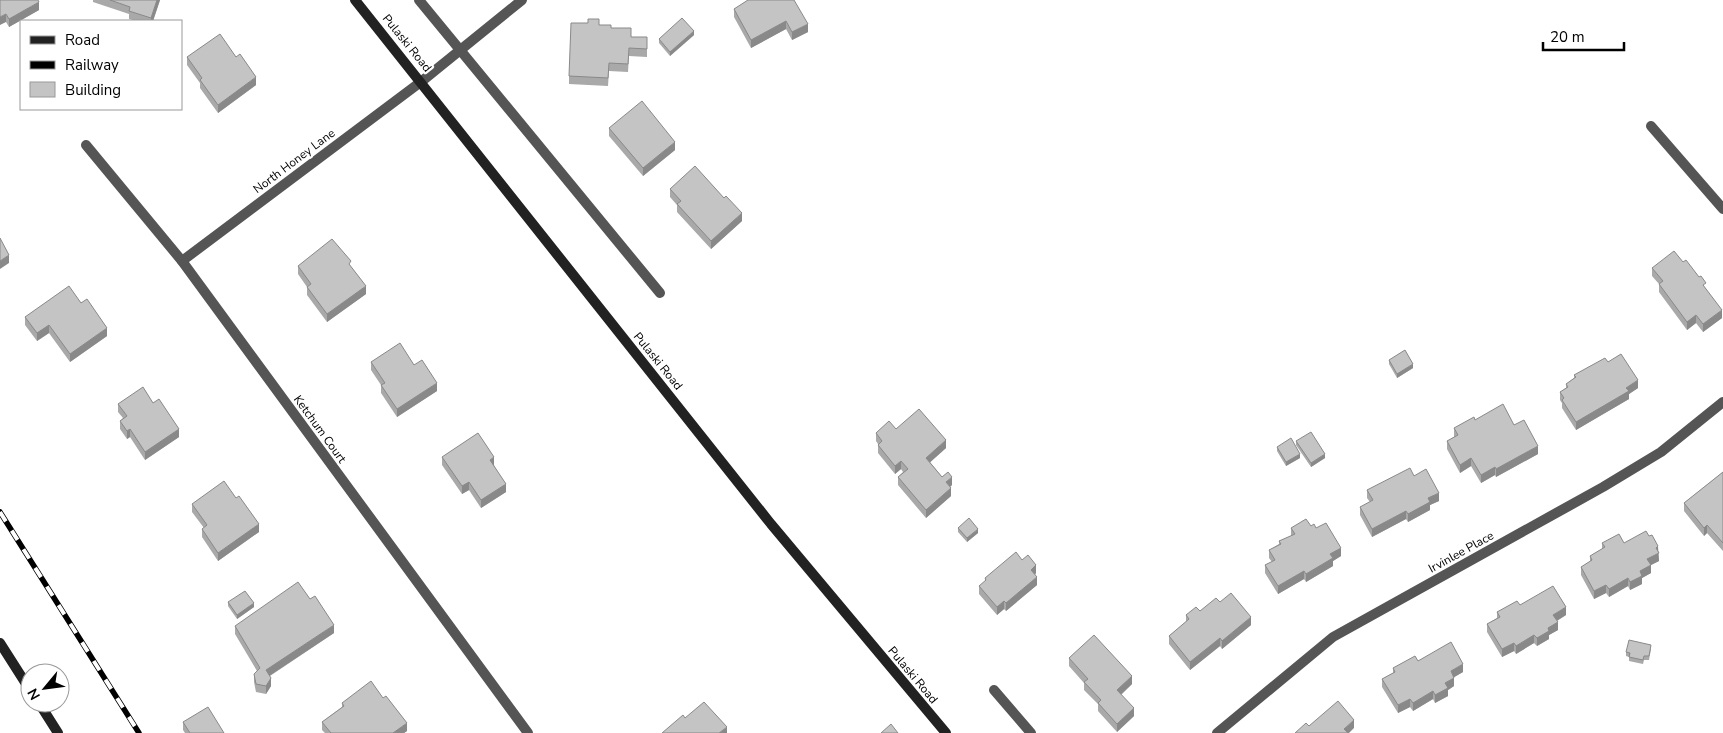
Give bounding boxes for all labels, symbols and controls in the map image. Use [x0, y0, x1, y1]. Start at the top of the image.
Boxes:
street label: Pulaski Road [379, 11, 435, 75]
legend [20, 20, 182, 110]
scale bar [1543, 20, 1624, 52]
text: 20 m [1550, 27, 1585, 47]
text: Road [65, 30, 100, 50]
text: Railway [65, 55, 119, 75]
text: Building [65, 80, 121, 100]
street label: North Honey Lane [250, 125, 338, 197]
street label: Pulaski Road [630, 329, 686, 393]
street label: Ketchum Court [290, 392, 351, 467]
street label: Irvinlee Place [1426, 528, 1496, 576]
street label: Pulaski Road [884, 643, 942, 707]
north arrow [20, 663, 70, 713]
text: N [23, 685, 45, 703]

